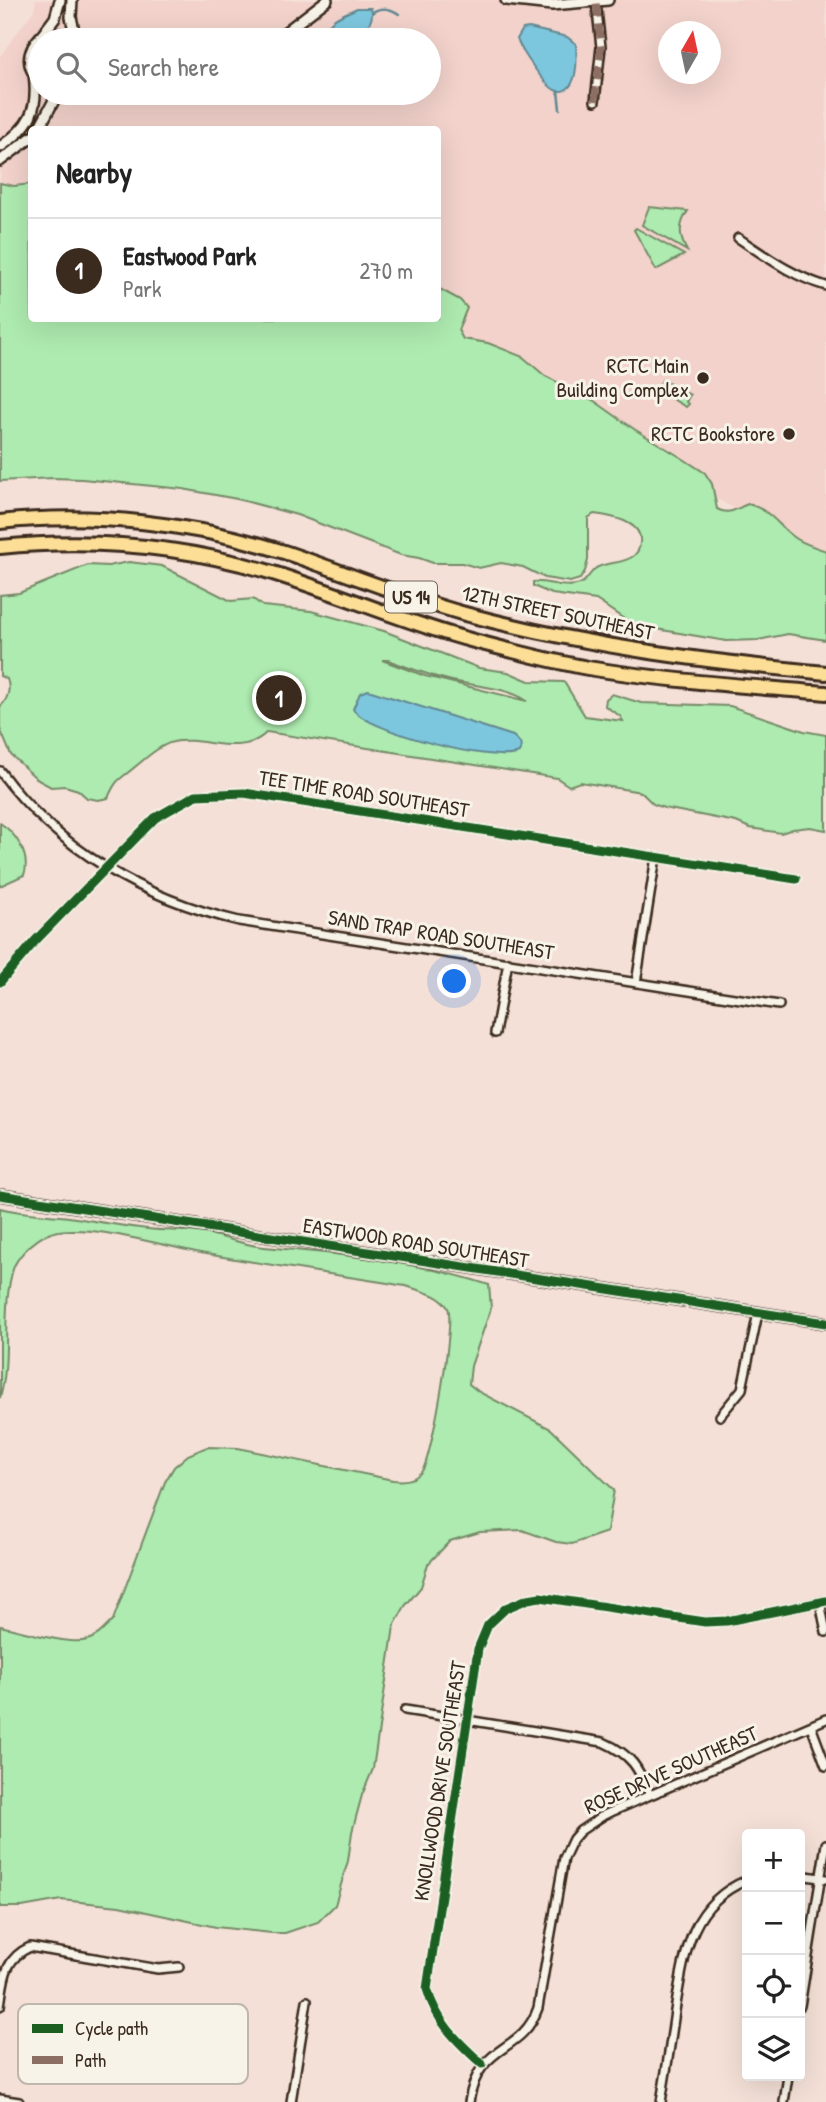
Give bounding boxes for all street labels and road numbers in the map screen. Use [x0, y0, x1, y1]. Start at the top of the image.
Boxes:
street label: 12TH STREET SOUTHEAST [459, 578, 658, 647]
road number: US 14 [385, 582, 437, 612]
street label: TEE TIME ROAD SOUTHEAST [257, 763, 472, 825]
street label: SAND TRAP ROAD SOUTHEAST [326, 902, 557, 967]
street label: EASTWOOD ROAD SOUTHEAST [301, 1210, 532, 1275]
street label: KNOLLWOOD DRIVE SOUTHEAST [406, 1658, 473, 1903]
street label: ROSE DRIVE SOUTHEAST [580, 1718, 763, 1821]

